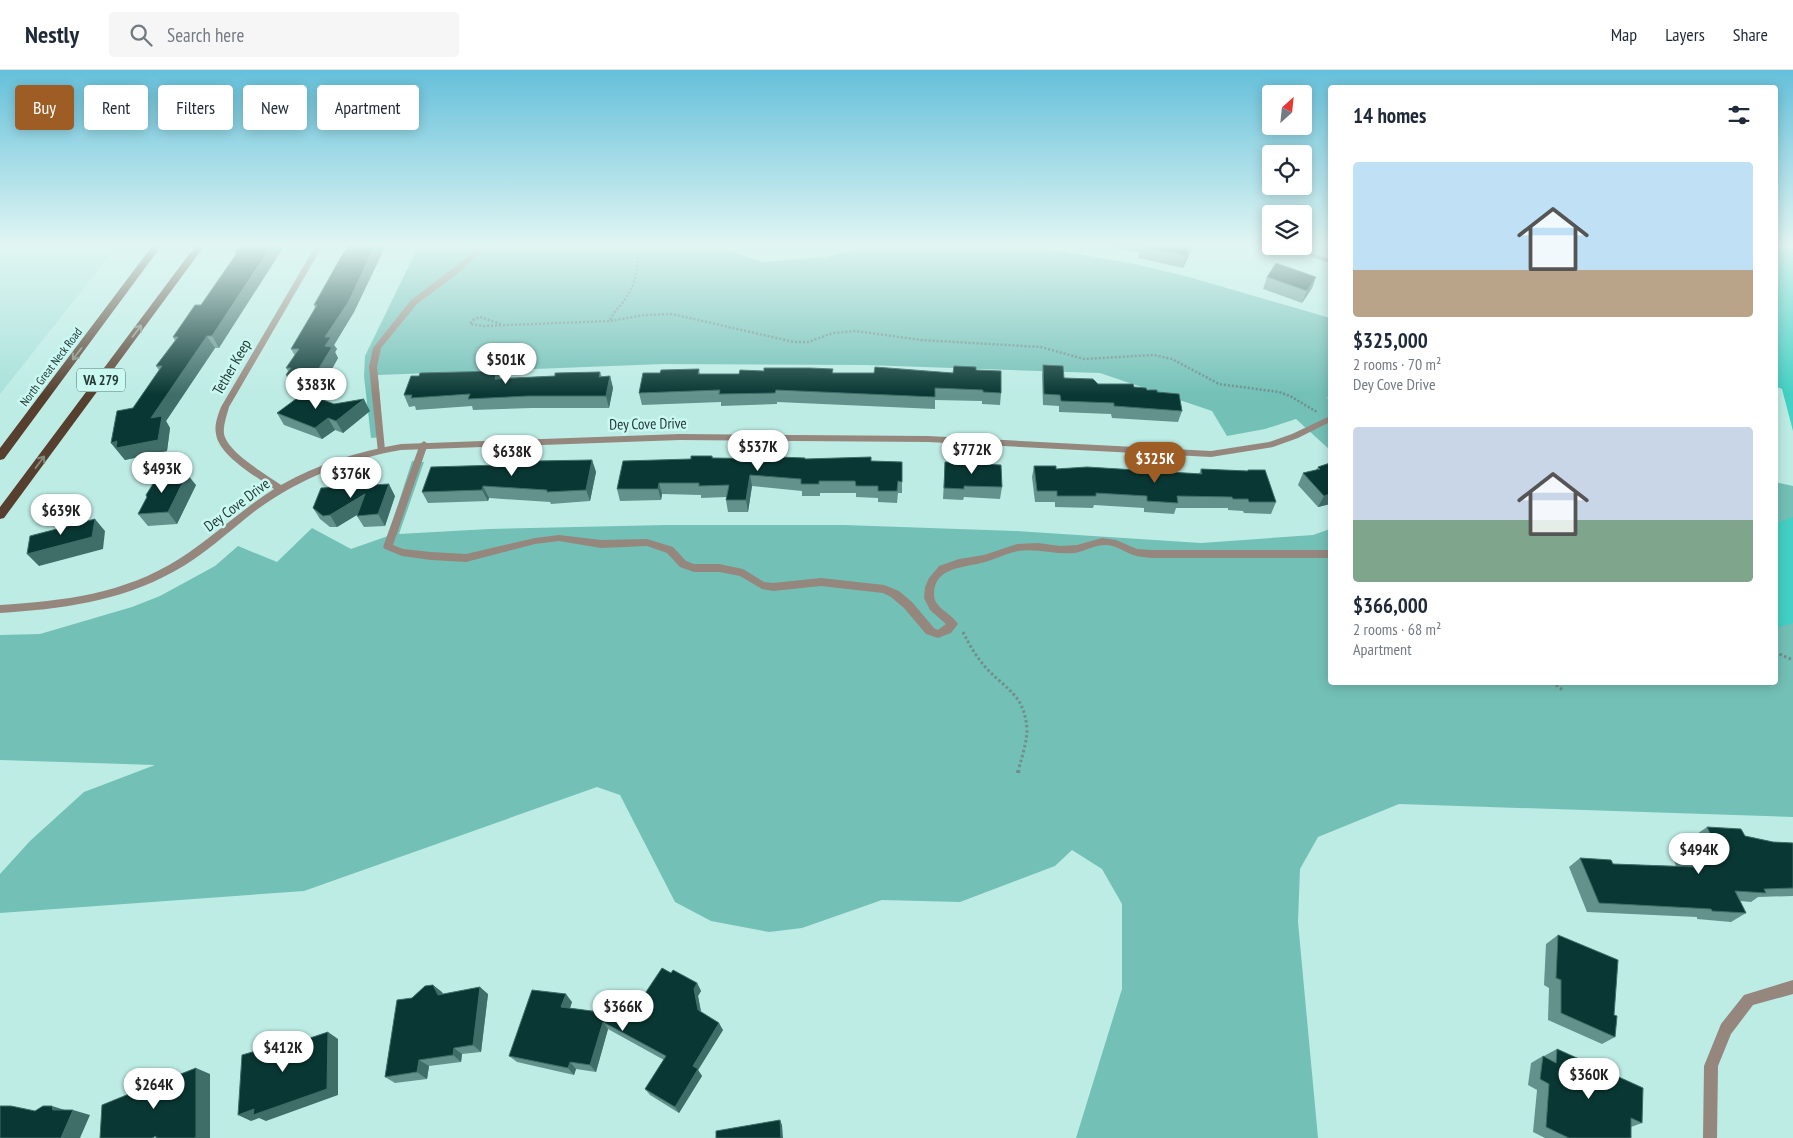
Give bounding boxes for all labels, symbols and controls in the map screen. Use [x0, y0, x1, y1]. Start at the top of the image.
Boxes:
search box [109, 12, 459, 57]
text: Nestly [25, 19, 79, 50]
icon: search [127, 21, 155, 49]
text: Search here [167, 23, 244, 47]
text: Map [1611, 23, 1637, 46]
text: Layers [1665, 23, 1705, 46]
text: Share [1733, 23, 1768, 46]
chip: Buy [15, 85, 74, 130]
chip: Rent [84, 85, 148, 130]
chip: Filters [158, 85, 233, 130]
chip: New [243, 85, 307, 130]
chip: Apartment [317, 85, 419, 130]
north arrow [1262, 85, 1312, 135]
map controls [1262, 85, 1312, 255]
icon: filters [1725, 101, 1753, 129]
text: 14 homes [1353, 102, 1426, 129]
button: locate [1262, 145, 1312, 195]
icon: home [1508, 194, 1598, 284]
button: layers [1262, 205, 1312, 255]
one-way arrow [132, 324, 142, 338]
street label: North Great Neck Road [16, 325, 85, 409]
text: $325,000 [1353, 327, 1428, 354]
street label: Tether Keep [208, 336, 255, 398]
pin: $501K [471, 342, 541, 385]
one-way arrow [71, 347, 82, 360]
text: $501K [487, 349, 525, 369]
text: 2 rooms · 70 m² [1353, 354, 1441, 374]
road number: VA 279 [77, 368, 125, 392]
pin: $383K [281, 368, 351, 410]
text: $383K [297, 374, 335, 394]
text: Dey Cove Drive [1353, 374, 1436, 394]
street label: Dey Cove Drive [609, 413, 687, 434]
pin: $537K [723, 430, 793, 472]
pin: $772K [937, 432, 1007, 475]
pin: $638K [477, 434, 547, 477]
text: $537K [739, 436, 777, 456]
text: $772K [953, 439, 991, 459]
text: $638K [493, 441, 531, 461]
pin: $325K [1120, 442, 1190, 484]
text: $325K [1136, 448, 1174, 468]
pin: $493K [127, 452, 197, 494]
one-way arrow [34, 456, 45, 469]
pin: $376K [316, 456, 386, 499]
text: $493K [143, 458, 181, 478]
icon: home [1508, 459, 1598, 549]
text: $376K [332, 463, 370, 483]
street label: Dey Cove Drive [200, 474, 273, 535]
pin: $639K [26, 494, 96, 536]
text: $639K [42, 500, 80, 520]
text: $366,000 [1353, 592, 1428, 619]
text: 2 rooms · 68 m² [1353, 619, 1441, 639]
text: Apartment [1353, 639, 1412, 659]
pin: $494K [1664, 832, 1734, 875]
text: $494K [1680, 839, 1718, 859]
pin: $366K [588, 990, 658, 1032]
text: $366K [604, 996, 642, 1016]
pin: $412K [248, 1030, 318, 1073]
text: $412K [264, 1037, 302, 1057]
pin: $360K [1554, 1058, 1624, 1100]
text: $360K [1570, 1064, 1608, 1084]
pin: $264K [119, 1068, 189, 1110]
text: $264K [135, 1074, 173, 1094]

